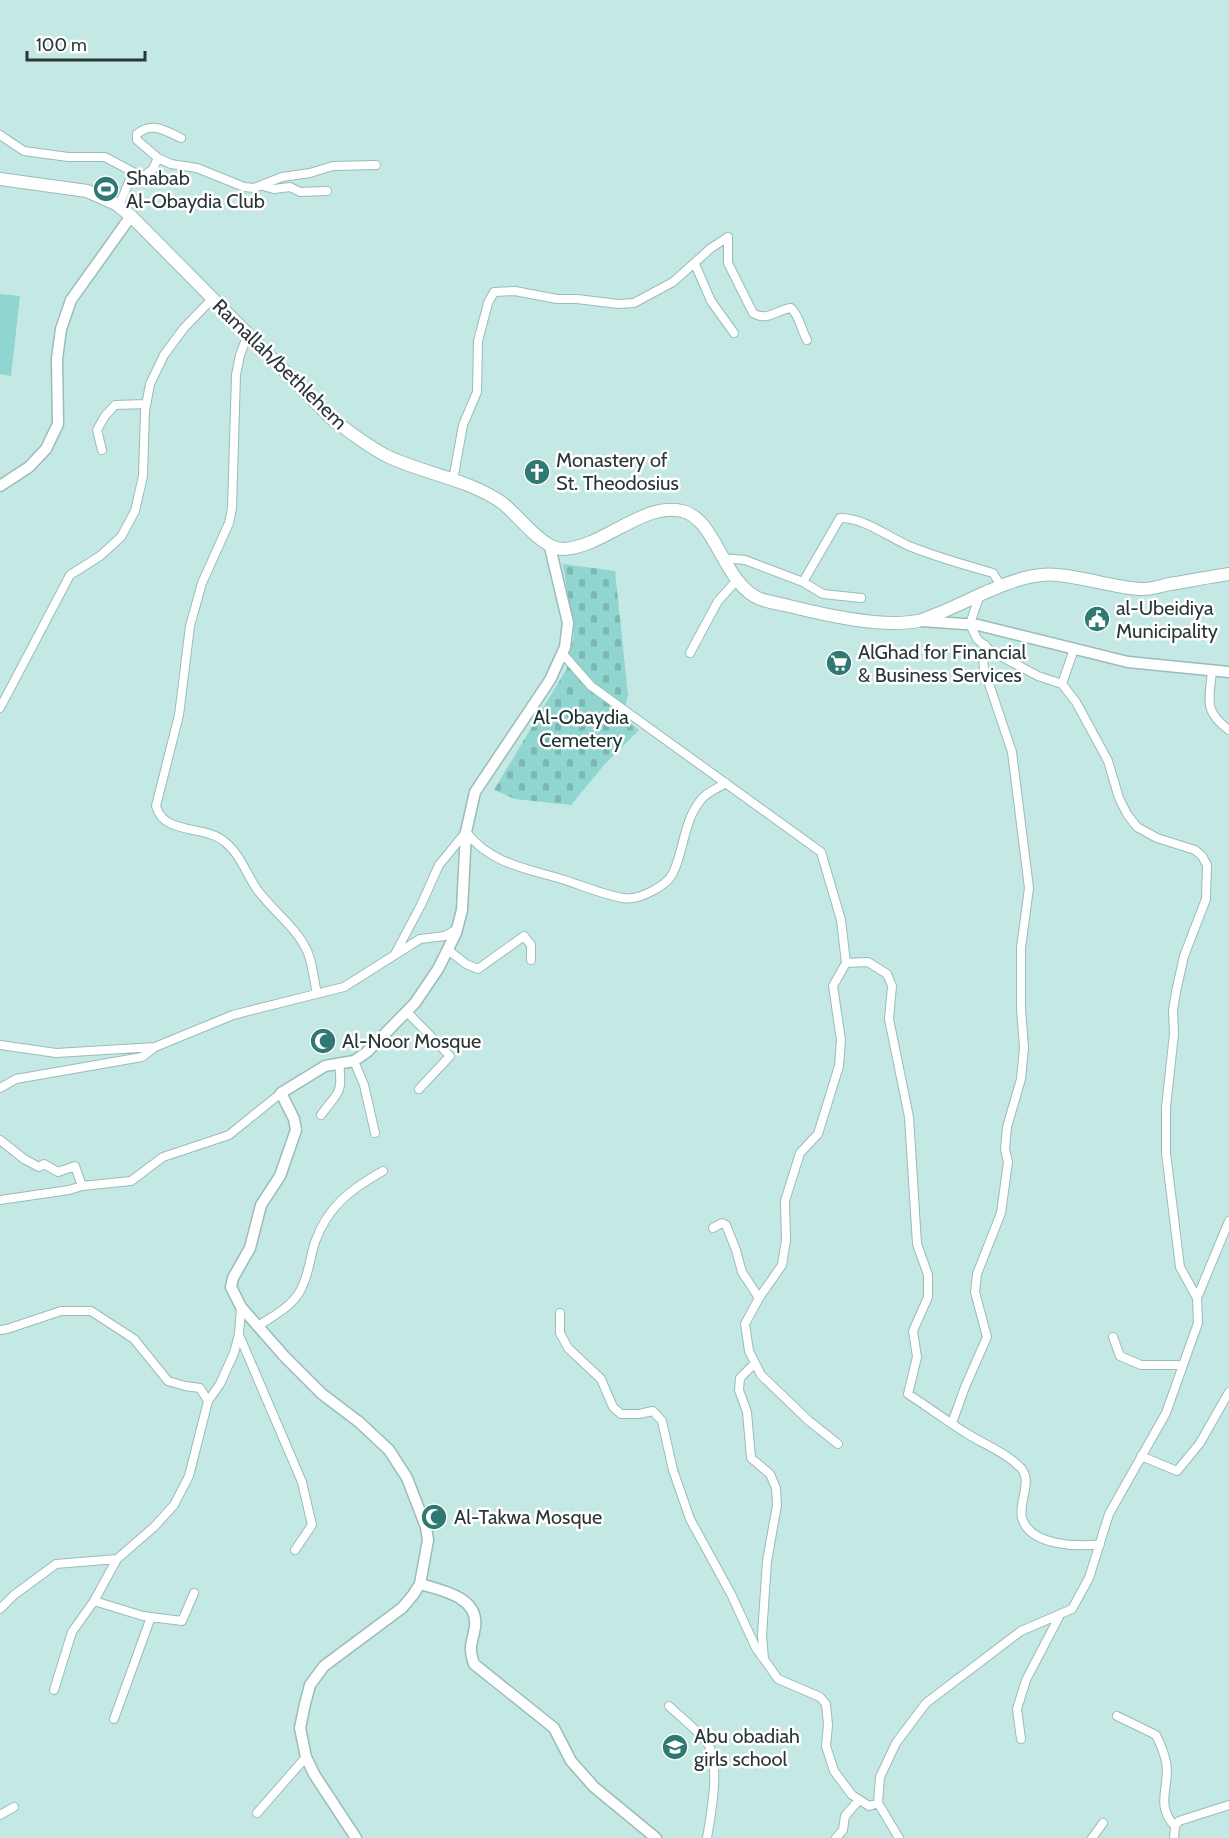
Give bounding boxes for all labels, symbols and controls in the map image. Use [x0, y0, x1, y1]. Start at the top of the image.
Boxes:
scale bar [27, 24, 146, 62]
text: 100 m [36, 34, 87, 56]
place label: Shabab Al-Obaydia Club [126, 166, 265, 213]
sports icon: Shabab Al-Obaydia Club [91, 174, 121, 204]
street label: Ramallah/bethlehem [208, 294, 352, 434]
place label: Monastery of St. Theodosius [556, 448, 679, 495]
church icon: Monastery of St. Theodosius [522, 457, 552, 487]
place label: al-Ubeidiya Municipality [1116, 596, 1218, 643]
public building icon: al-Ubeidiya Municipality [1082, 604, 1112, 634]
place label: AlGhad for Financial & Business Services [858, 640, 1027, 687]
supermarket icon: AlGhad for Financial & Business Services [824, 648, 854, 678]
park label: Al-Obaydia Cemetery [533, 705, 629, 752]
mosque icon: Al-Noor Mosque [308, 1026, 338, 1056]
place label: Al-Noor Mosque [342, 1029, 481, 1053]
mosque icon: Al-Takwa Mosque [419, 1502, 449, 1532]
place label: Al-Takwa Mosque [454, 1505, 602, 1529]
place label: Abu obadiah girls school [694, 1724, 800, 1771]
school or university icon: Abu obadiah girls school [660, 1732, 690, 1762]

